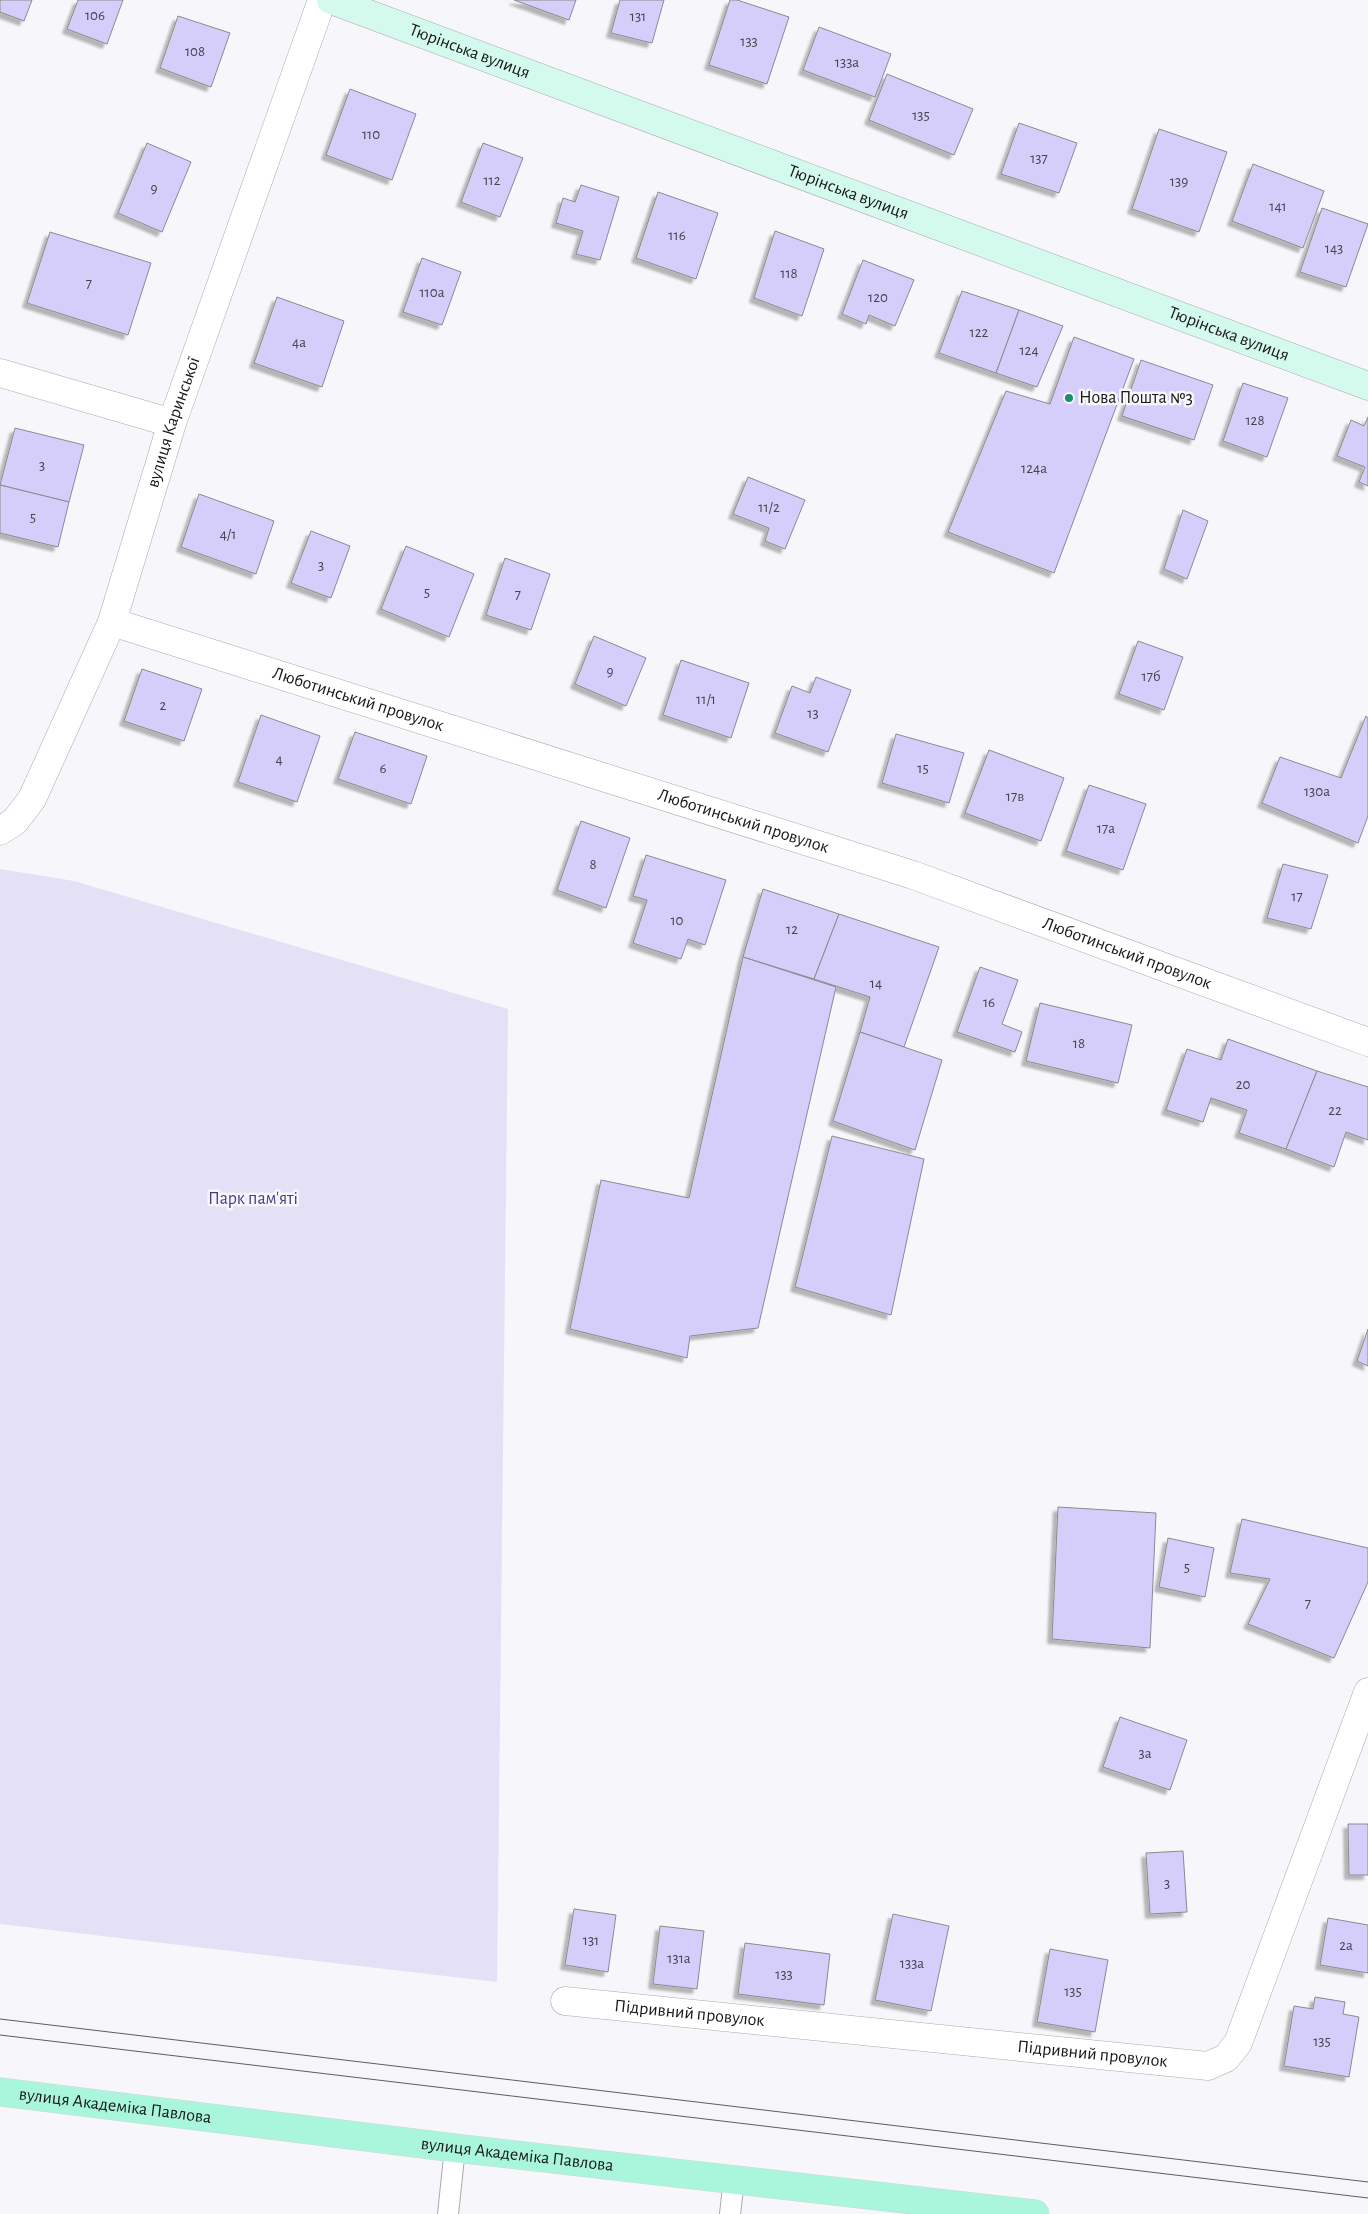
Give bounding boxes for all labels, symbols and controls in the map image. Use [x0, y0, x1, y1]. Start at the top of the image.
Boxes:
house number: 106 [85, 8, 105, 23]
house number: 131 [630, 9, 646, 24]
street label: Тюрінська вулиця [407, 21, 532, 82]
house number: 133 [740, 34, 758, 49]
house number: 108 [185, 44, 205, 59]
house number: 133а [835, 55, 859, 70]
house number: 135 [912, 108, 930, 123]
house number: 110 [362, 127, 380, 142]
house number: 137 [1030, 151, 1048, 166]
street label: Тюрінська вулиця [786, 162, 911, 223]
house number: 112 [483, 173, 501, 188]
house number: 139 [1170, 174, 1188, 189]
house number: 9 [150, 181, 158, 196]
house number: 141 [1269, 199, 1287, 214]
house number: 116 [668, 228, 686, 243]
house number: 143 [1325, 241, 1343, 256]
house number: 118 [780, 266, 798, 281]
house number: 7 [86, 276, 92, 291]
house number: 110а [419, 285, 445, 300]
house number: 120 [868, 290, 888, 305]
street label: Тюрінська вулиця [1166, 304, 1292, 365]
house number: 122 [970, 325, 989, 340]
house number: 4а [292, 335, 306, 350]
house number: 124 [1019, 343, 1039, 358]
street label: вулиця Каринської [144, 355, 204, 490]
place label: Нова Пошта №3 [1079, 389, 1193, 407]
marker: Нова Пошта №3 [1063, 392, 1075, 404]
house number: 128 [1245, 413, 1265, 428]
house number: 3 [39, 458, 45, 473]
house number: 124а [1021, 461, 1047, 476]
house number: 11/2 [758, 500, 780, 515]
house number: 5 [30, 510, 36, 525]
house number: 4/1 [220, 527, 236, 542]
house number: 3 [318, 558, 324, 573]
house number: 5 [424, 585, 430, 600]
house number: 7 [515, 587, 521, 602]
street label: Люботинський провулок [270, 664, 447, 735]
house number: 9 [606, 664, 614, 679]
house number: 17б [1142, 669, 1160, 684]
house number: 11/1 [696, 692, 716, 707]
house number: 2 [160, 698, 167, 713]
house number: 13 [807, 706, 819, 721]
house number: 4 [275, 752, 283, 767]
house number: 6 [379, 761, 387, 776]
house number: 15 [917, 761, 929, 776]
house number: 130а [1304, 784, 1330, 799]
street label: Люботинський провулок [655, 786, 832, 857]
house number: 17в [1006, 789, 1024, 804]
house number: 17а [1097, 821, 1115, 836]
house number: 8 [589, 857, 597, 872]
house number: 17 [1291, 889, 1303, 904]
house number: 10 [670, 913, 684, 928]
street label: Люботинський провулок [1040, 914, 1215, 993]
house number: 12 [786, 922, 798, 937]
house number: 14 [870, 976, 882, 991]
house number: 16 [983, 995, 995, 1010]
house number: 18 [1073, 1036, 1085, 1051]
house number: 20 [1236, 1077, 1250, 1092]
house number: 22 [1328, 1103, 1342, 1118]
park label: Парк пам'яті [208, 1190, 298, 1208]
house number: 5 [1184, 1560, 1190, 1575]
house number: 7 [1305, 1596, 1311, 1611]
house number: 3а [1138, 1746, 1152, 1761]
house number: 3 [1164, 1876, 1170, 1891]
house number: 131 [583, 1933, 599, 1948]
house number: 2а [1339, 1938, 1353, 1953]
house number: 131а [667, 1951, 691, 1966]
house number: 133а [900, 1956, 924, 1971]
house number: 133 [775, 1967, 793, 1982]
house number: 135 [1064, 1984, 1082, 1999]
street label: Підривний провулок [613, 1997, 766, 2030]
house number: 135 [1313, 2034, 1331, 2049]
street label: Підривний провулок [1016, 2038, 1169, 2071]
street label: вулиця Академіка Павлова [18, 2085, 212, 2127]
street label: вулиця Академіка Павлова [420, 2135, 614, 2175]

